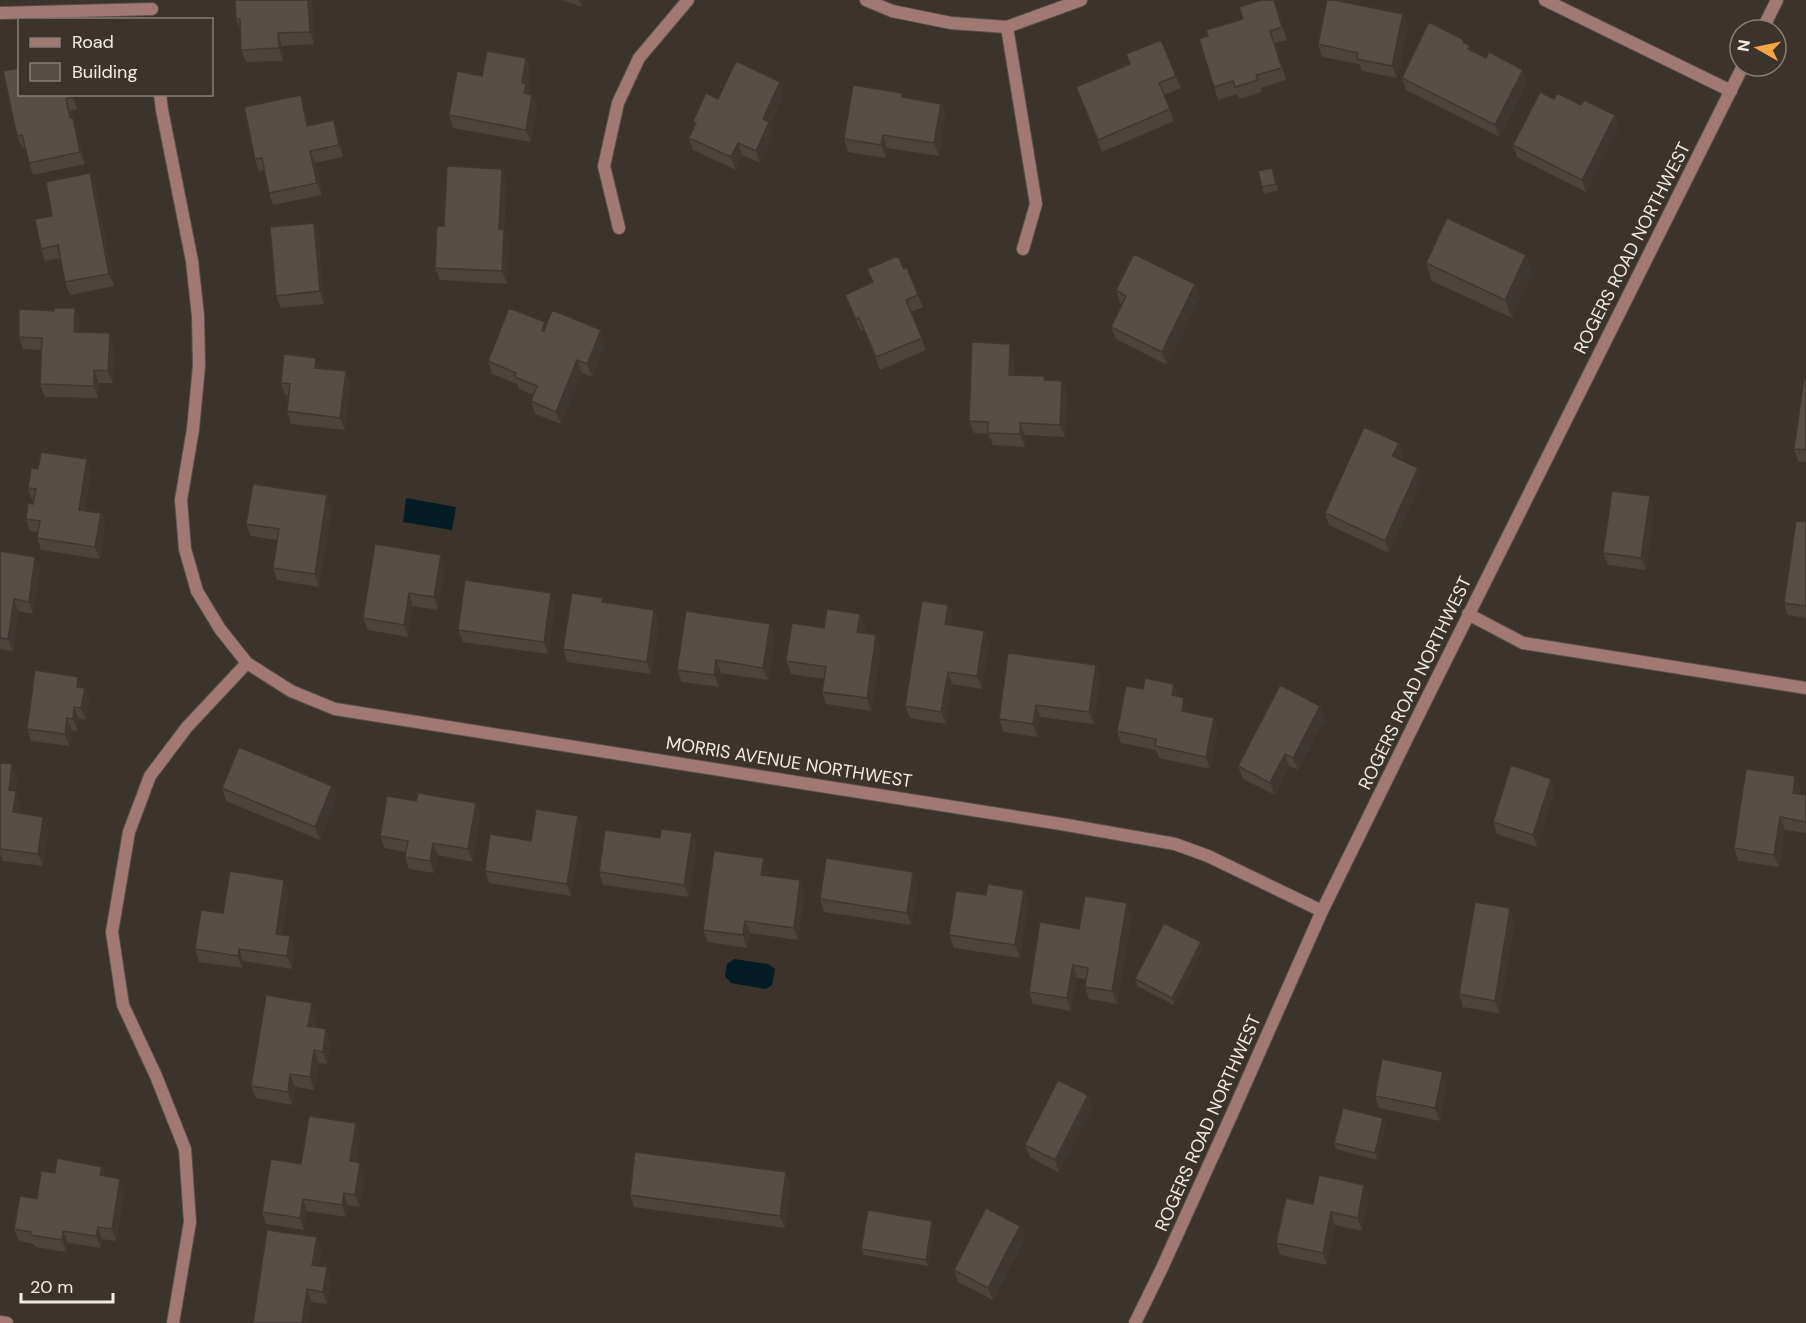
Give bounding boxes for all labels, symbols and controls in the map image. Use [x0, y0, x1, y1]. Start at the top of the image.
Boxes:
legend [18, 18, 213, 96]
north arrow [1728, 18, 1788, 78]
text: Road [72, 30, 114, 54]
text: N [1732, 38, 1755, 53]
text: Building [72, 60, 137, 84]
street label: ROGERS ROAD NORTHWEST [1568, 138, 1696, 358]
street label: ROGERS ROAD NORTHWEST [1353, 572, 1477, 794]
street label: MORRIS AVENUE NORTHWEST [664, 731, 914, 793]
street label: ROGERS ROAD NORTHWEST [1149, 1011, 1267, 1235]
scale bar [21, 1266, 112, 1304]
text: 20 m [30, 1275, 73, 1299]

